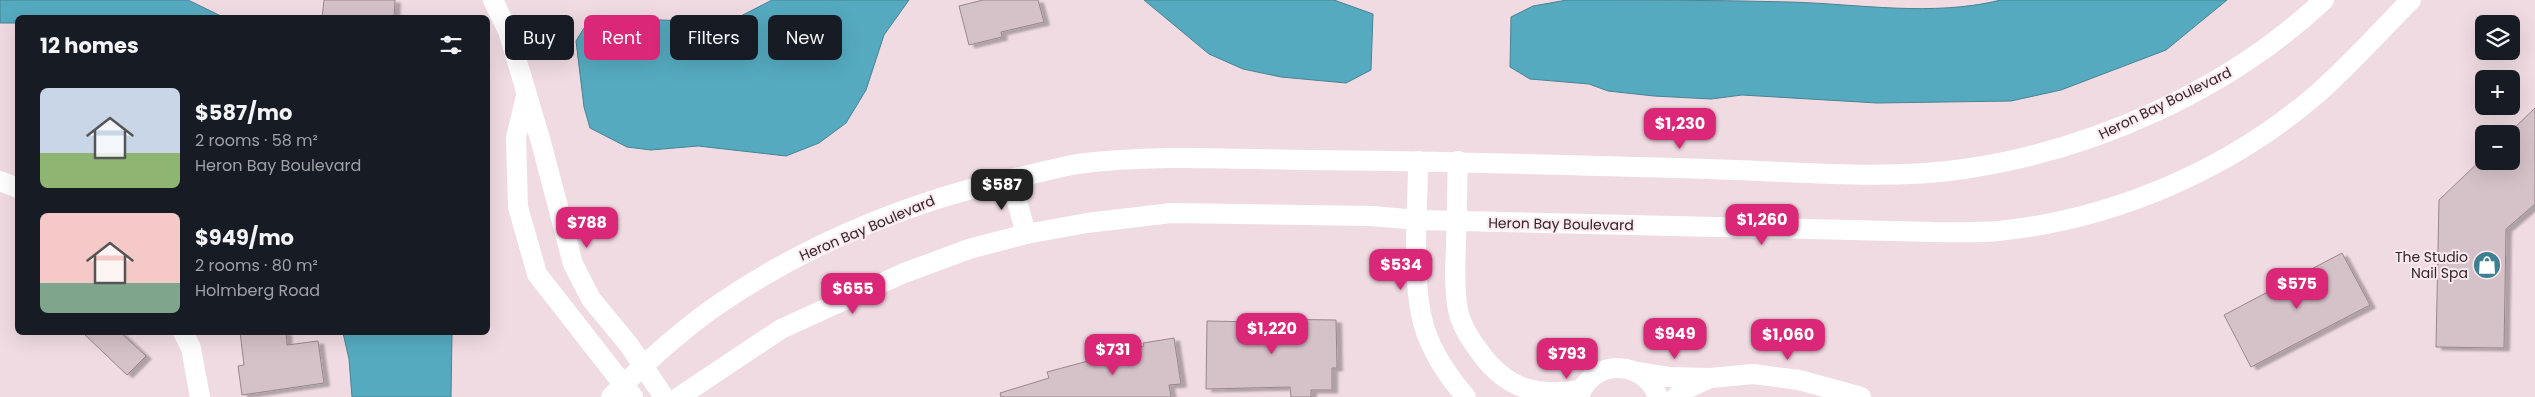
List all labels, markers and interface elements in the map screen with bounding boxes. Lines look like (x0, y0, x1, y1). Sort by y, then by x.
chip: Buy (505, 15, 574, 60)
chip: Rent (584, 15, 660, 60)
chip: Filters (670, 15, 758, 60)
chip: New (768, 15, 842, 60)
map controls (2475, 15, 2520, 170)
button: layers (2475, 15, 2520, 60)
text: 12 homes (40, 31, 139, 60)
icon: filters (437, 31, 465, 59)
street label: Heron Bay Boulevard (2095, 62, 2235, 144)
button: + (2475, 70, 2520, 115)
text: $587/mo (195, 98, 292, 127)
icon: home (80, 108, 140, 168)
pin: $1,230 (1639, 108, 1721, 150)
text: $1,230 (1655, 112, 1705, 135)
button: − (2475, 125, 2520, 170)
text: 2 rooms · 58 m² (195, 129, 318, 152)
text: Heron Bay Boulevard (195, 154, 361, 177)
pin: $587 (972, 168, 1032, 211)
text: $587 (982, 173, 1022, 196)
street label: Heron Bay Boulevard (796, 190, 938, 266)
pin: $1,260 (1721, 204, 1803, 246)
pin: $788 (557, 206, 617, 249)
text: $1,260 (1737, 208, 1787, 231)
text: $788 (567, 211, 607, 234)
street label: Heron Bay Boulevard (1488, 213, 1634, 235)
text: $949/mo (195, 223, 294, 252)
icon: home (80, 233, 140, 293)
place label: The Studio Nail Spa (2395, 247, 2468, 283)
pin: $534 (1371, 248, 1431, 291)
shop icon: The Studio Nail Spa (2472, 250, 2502, 280)
text: $534 (1380, 253, 1422, 276)
text: 2 rooms · 80 m² (195, 254, 318, 277)
pin: $575 (2267, 268, 2327, 310)
pin: $655 (823, 272, 883, 315)
text: $575 (2277, 272, 2317, 295)
text: $655 (832, 277, 874, 300)
text: Holmberg Road (195, 279, 320, 302)
pin: $1,220 (1231, 312, 1313, 355)
text: $1,220 (1247, 317, 1297, 340)
pin: $949 (1645, 318, 1705, 360)
pin: $1,060 (1747, 318, 1829, 361)
text: $949 (1654, 322, 1696, 345)
text: $1,060 (1762, 323, 1814, 346)
pin: $731 (1083, 334, 1143, 376)
text: $731 (1096, 338, 1130, 361)
pin: $793 (1537, 338, 1597, 380)
text: $793 (1548, 342, 1586, 365)

